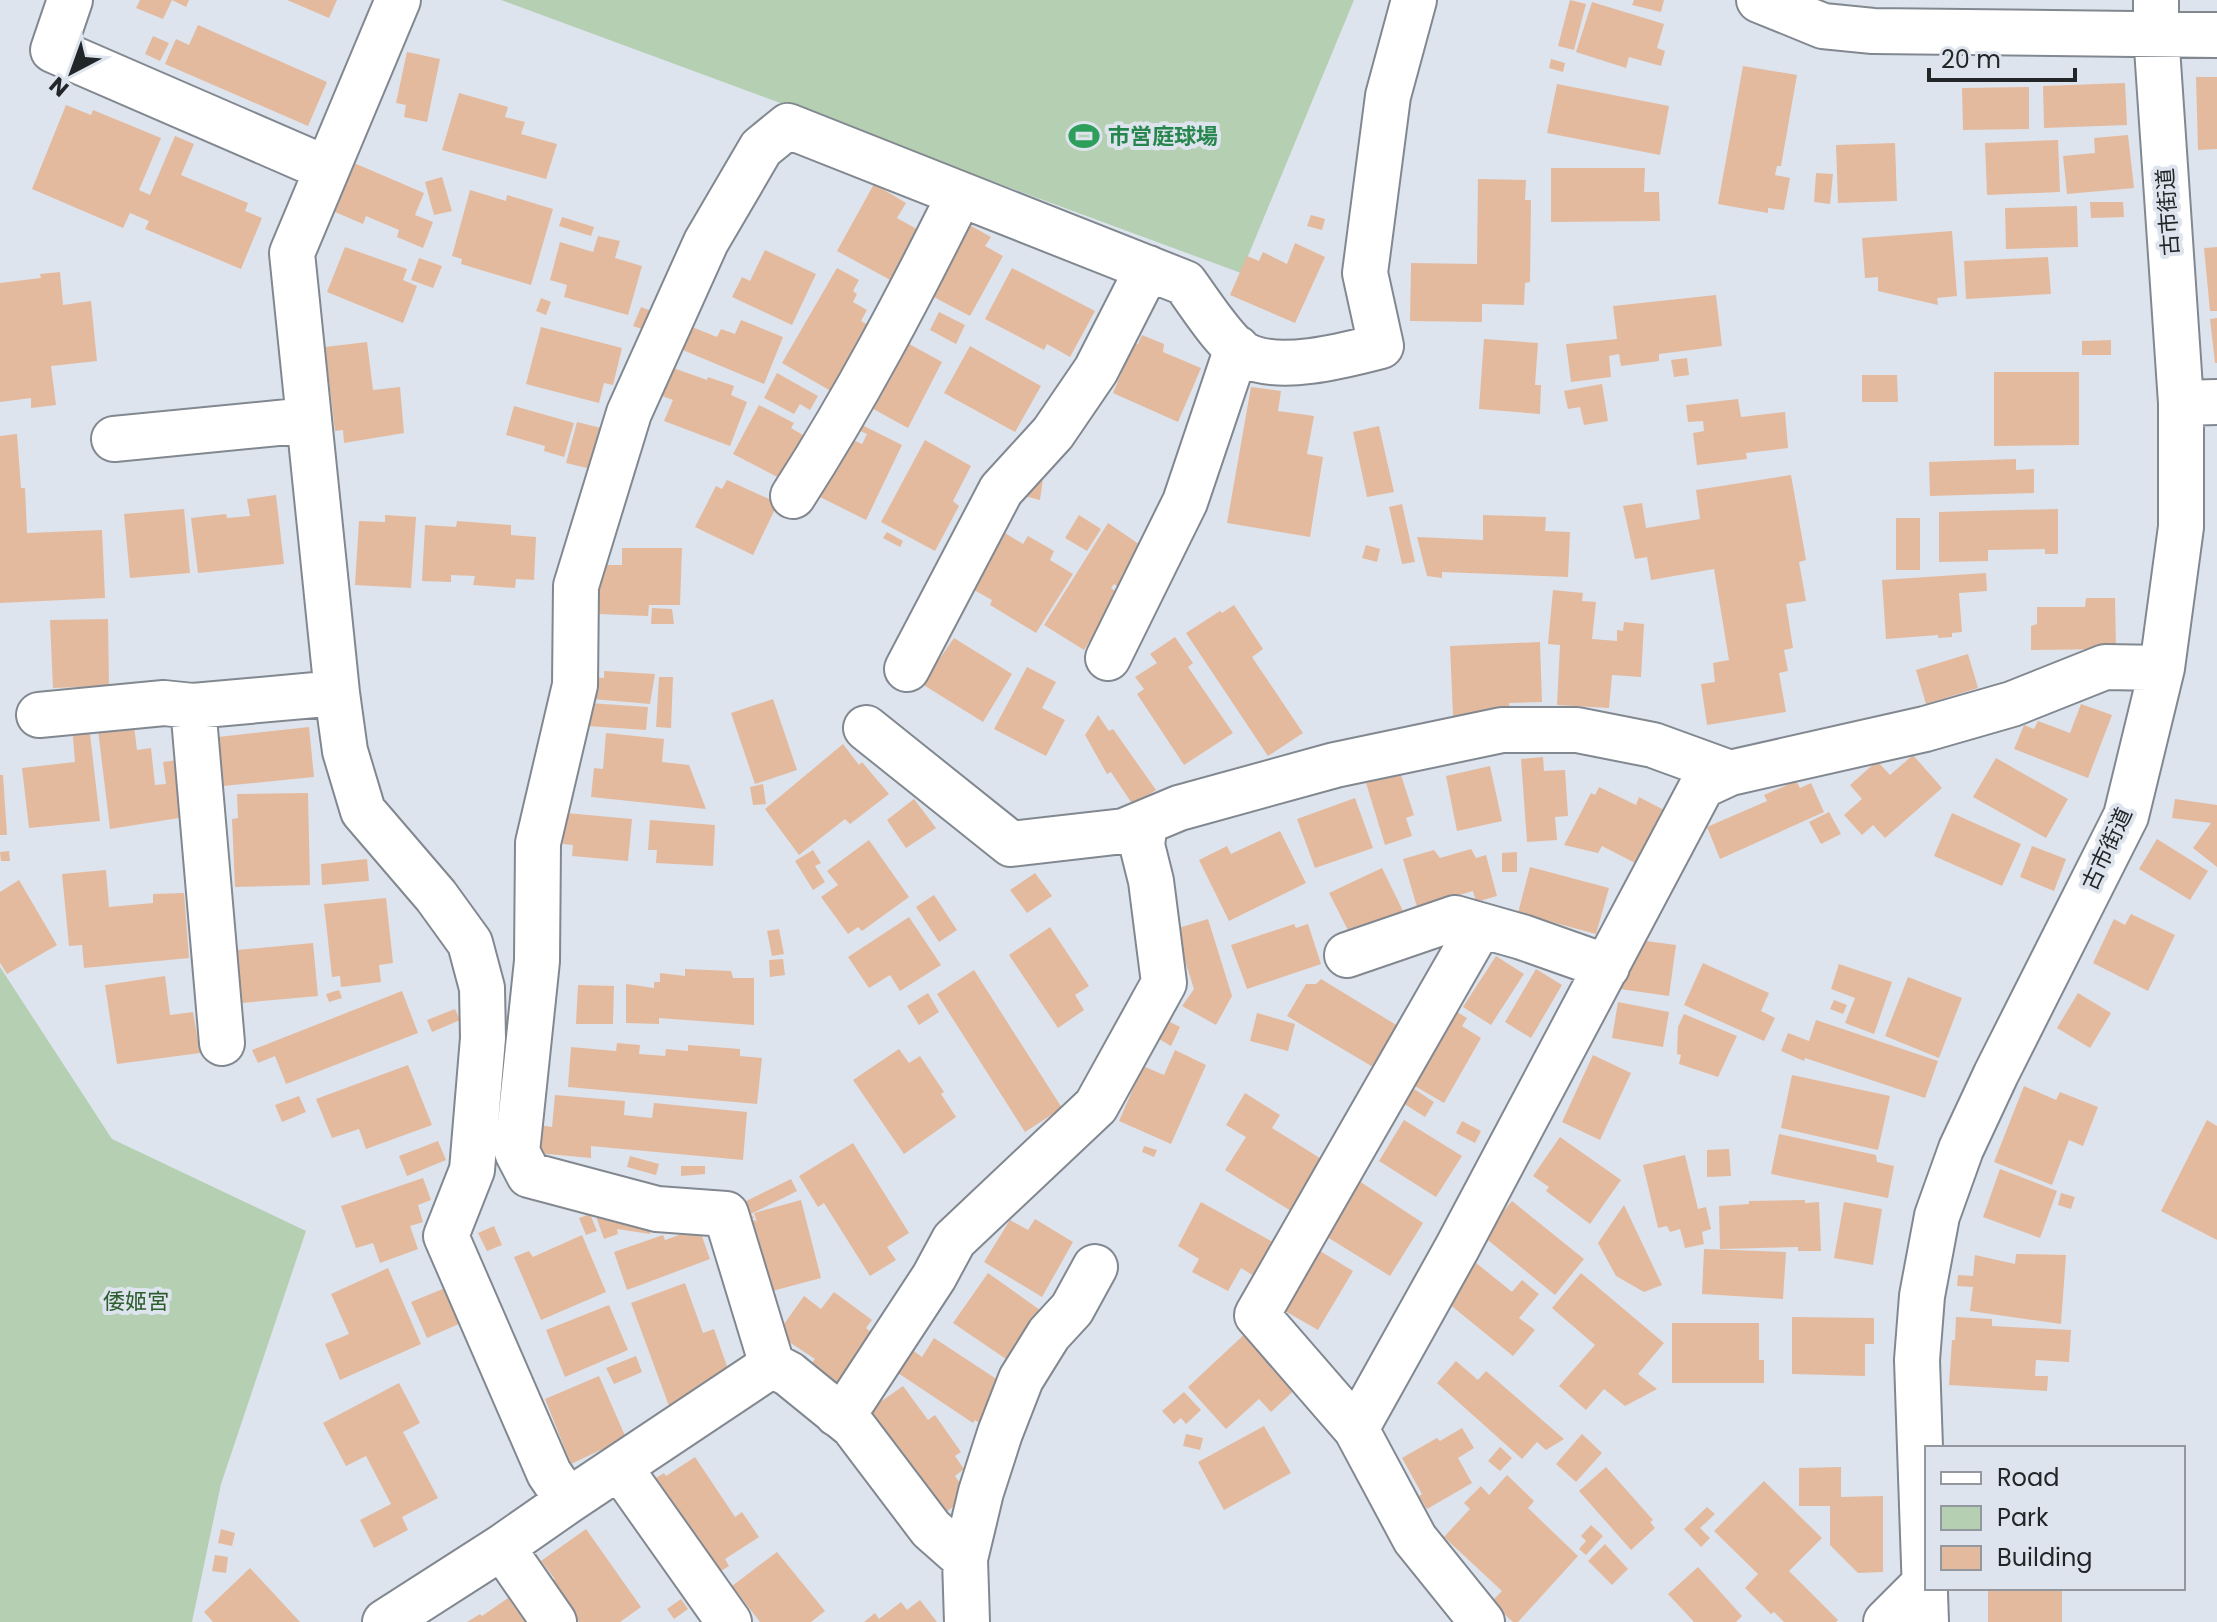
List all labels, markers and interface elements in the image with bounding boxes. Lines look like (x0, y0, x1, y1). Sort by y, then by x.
north arrow (32, 32, 112, 112)
scale bar (1929, 32, 2075, 82)
text: 20 m (1941, 43, 2001, 76)
text: N (43, 70, 76, 104)
sports icon: 市営庭球場 (1067, 119, 1101, 153)
place label: 市営庭球場 (1108, 121, 1218, 152)
street label: 古市街道 (2149, 167, 2187, 257)
street label: 古市街道 (2074, 803, 2140, 895)
park label: 倭姬宮 (103, 1286, 169, 1317)
legend (1925, 1446, 2185, 1590)
text: Road (1997, 1461, 2059, 1494)
text: Park (1997, 1501, 2049, 1534)
text: Building (1997, 1541, 2093, 1574)

